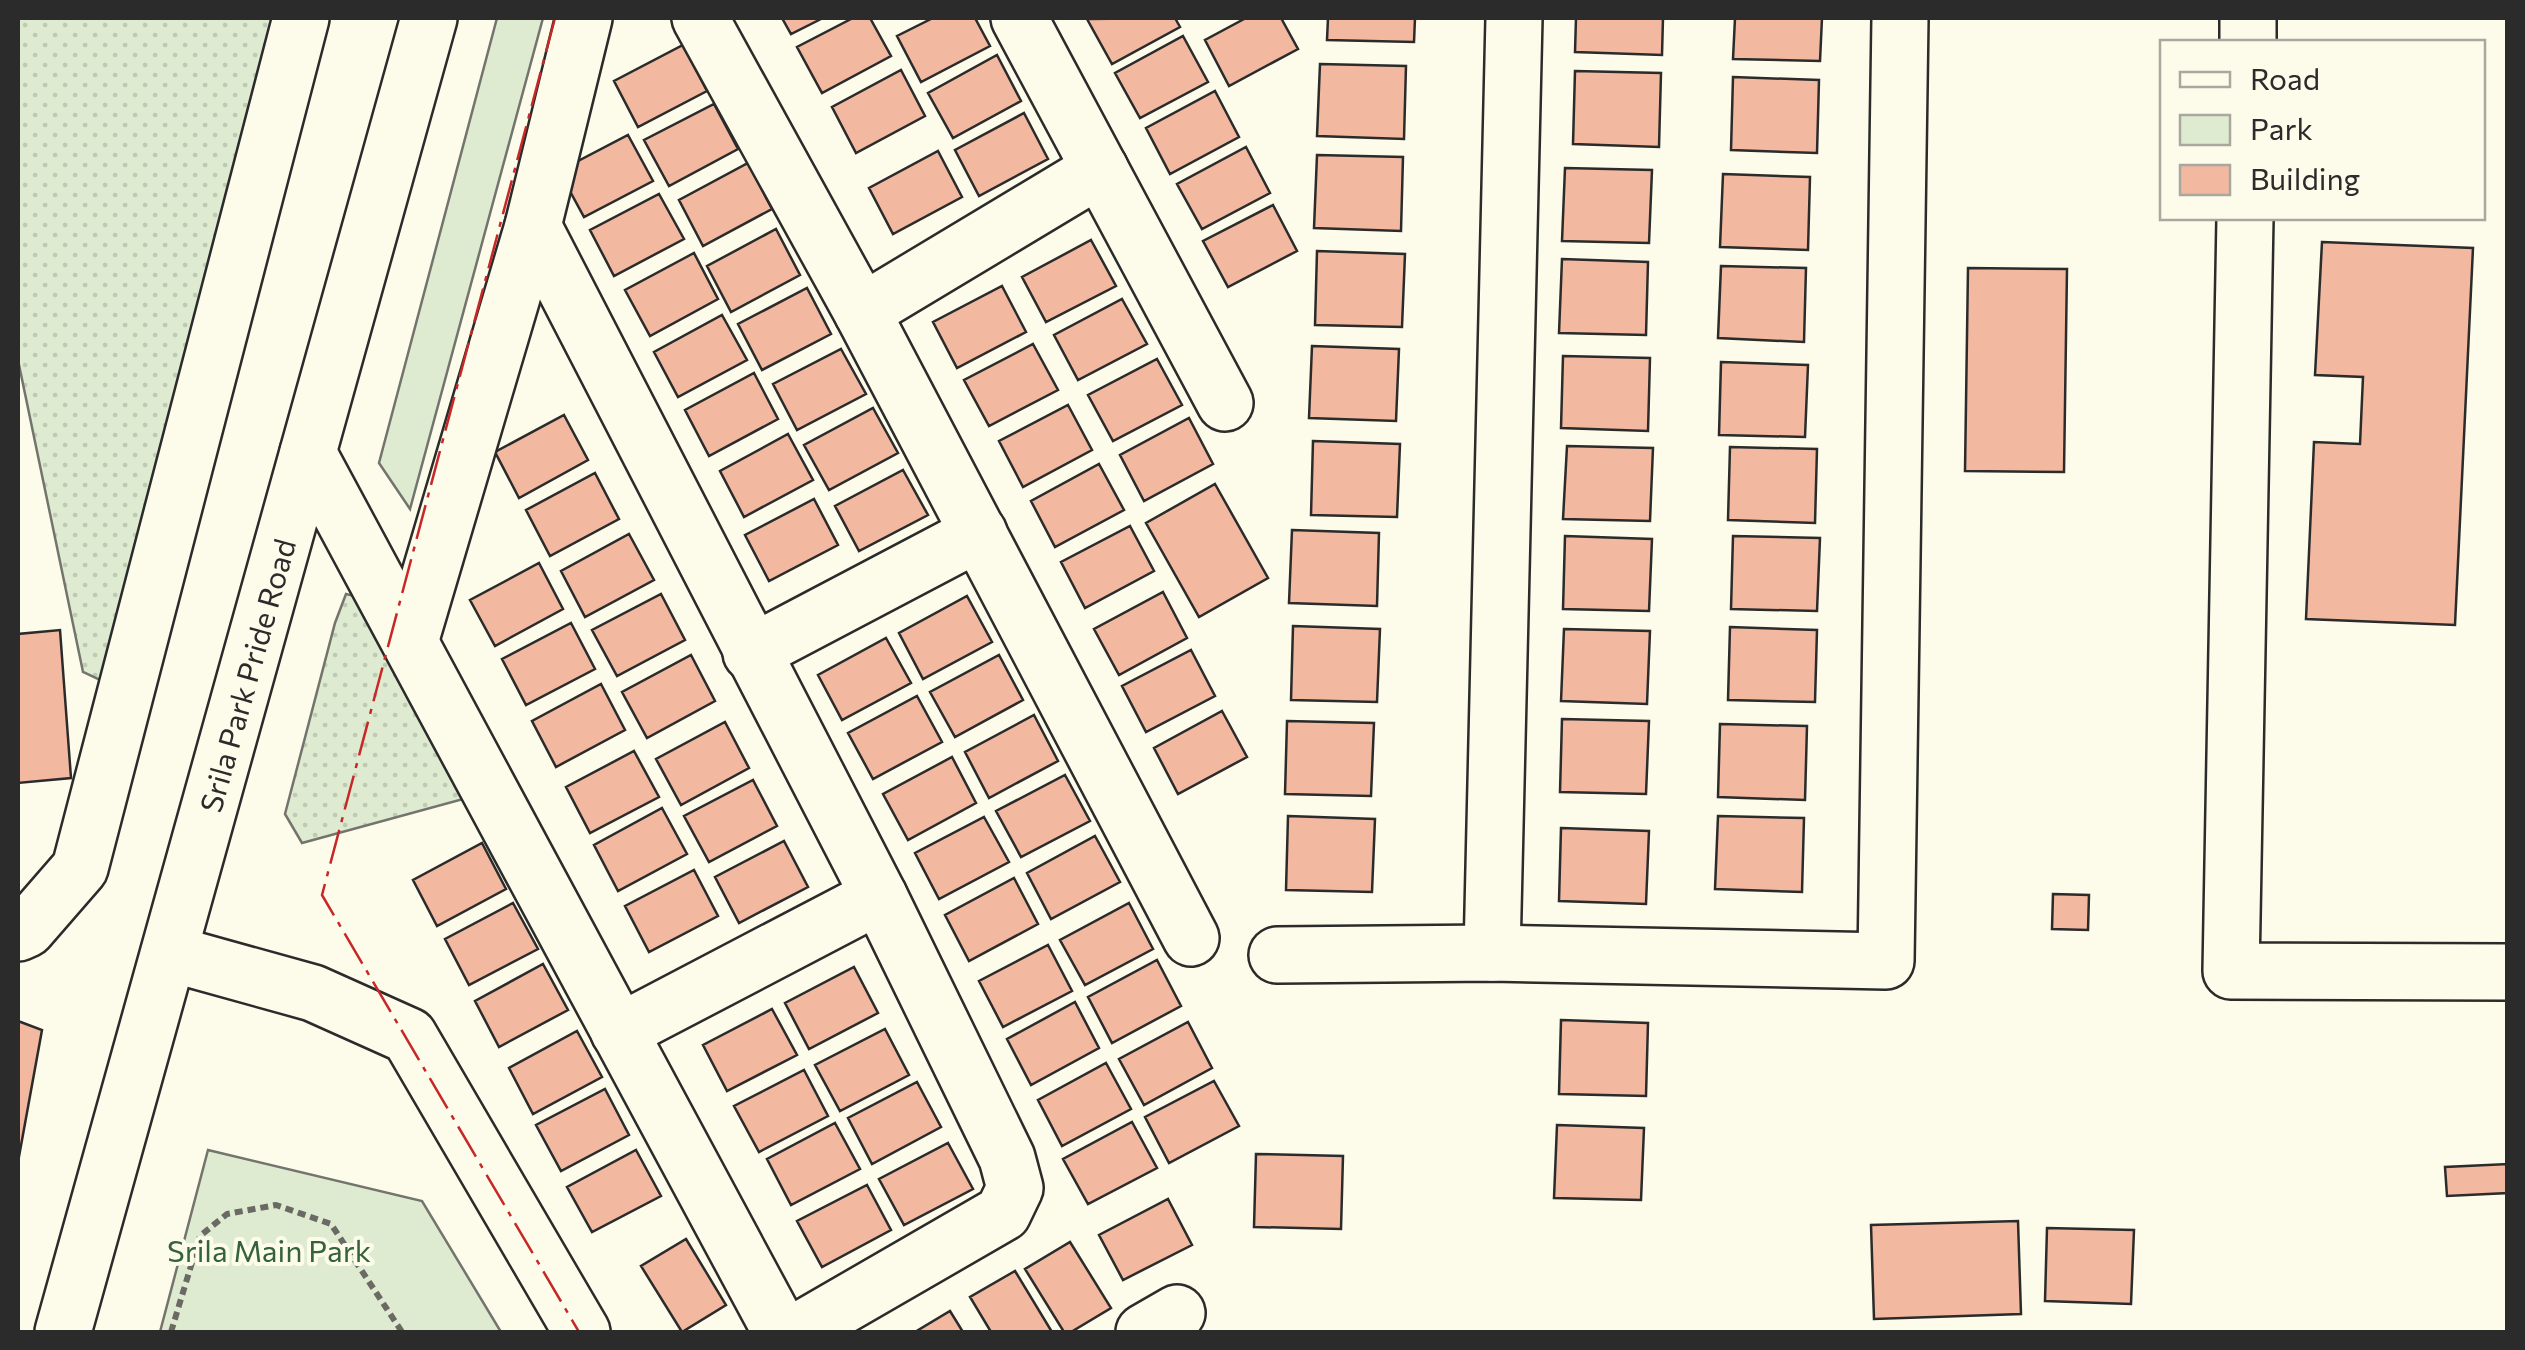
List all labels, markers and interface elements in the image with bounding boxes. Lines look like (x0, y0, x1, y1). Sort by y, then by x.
legend (2160, 40, 2485, 220)
text: Road (2250, 59, 2320, 96)
text: Park (2250, 109, 2313, 146)
text: Building (2250, 159, 2360, 196)
street label: Srila Park Pride Road (190, 534, 302, 816)
park label: Srila Main Park (167, 1231, 371, 1268)

